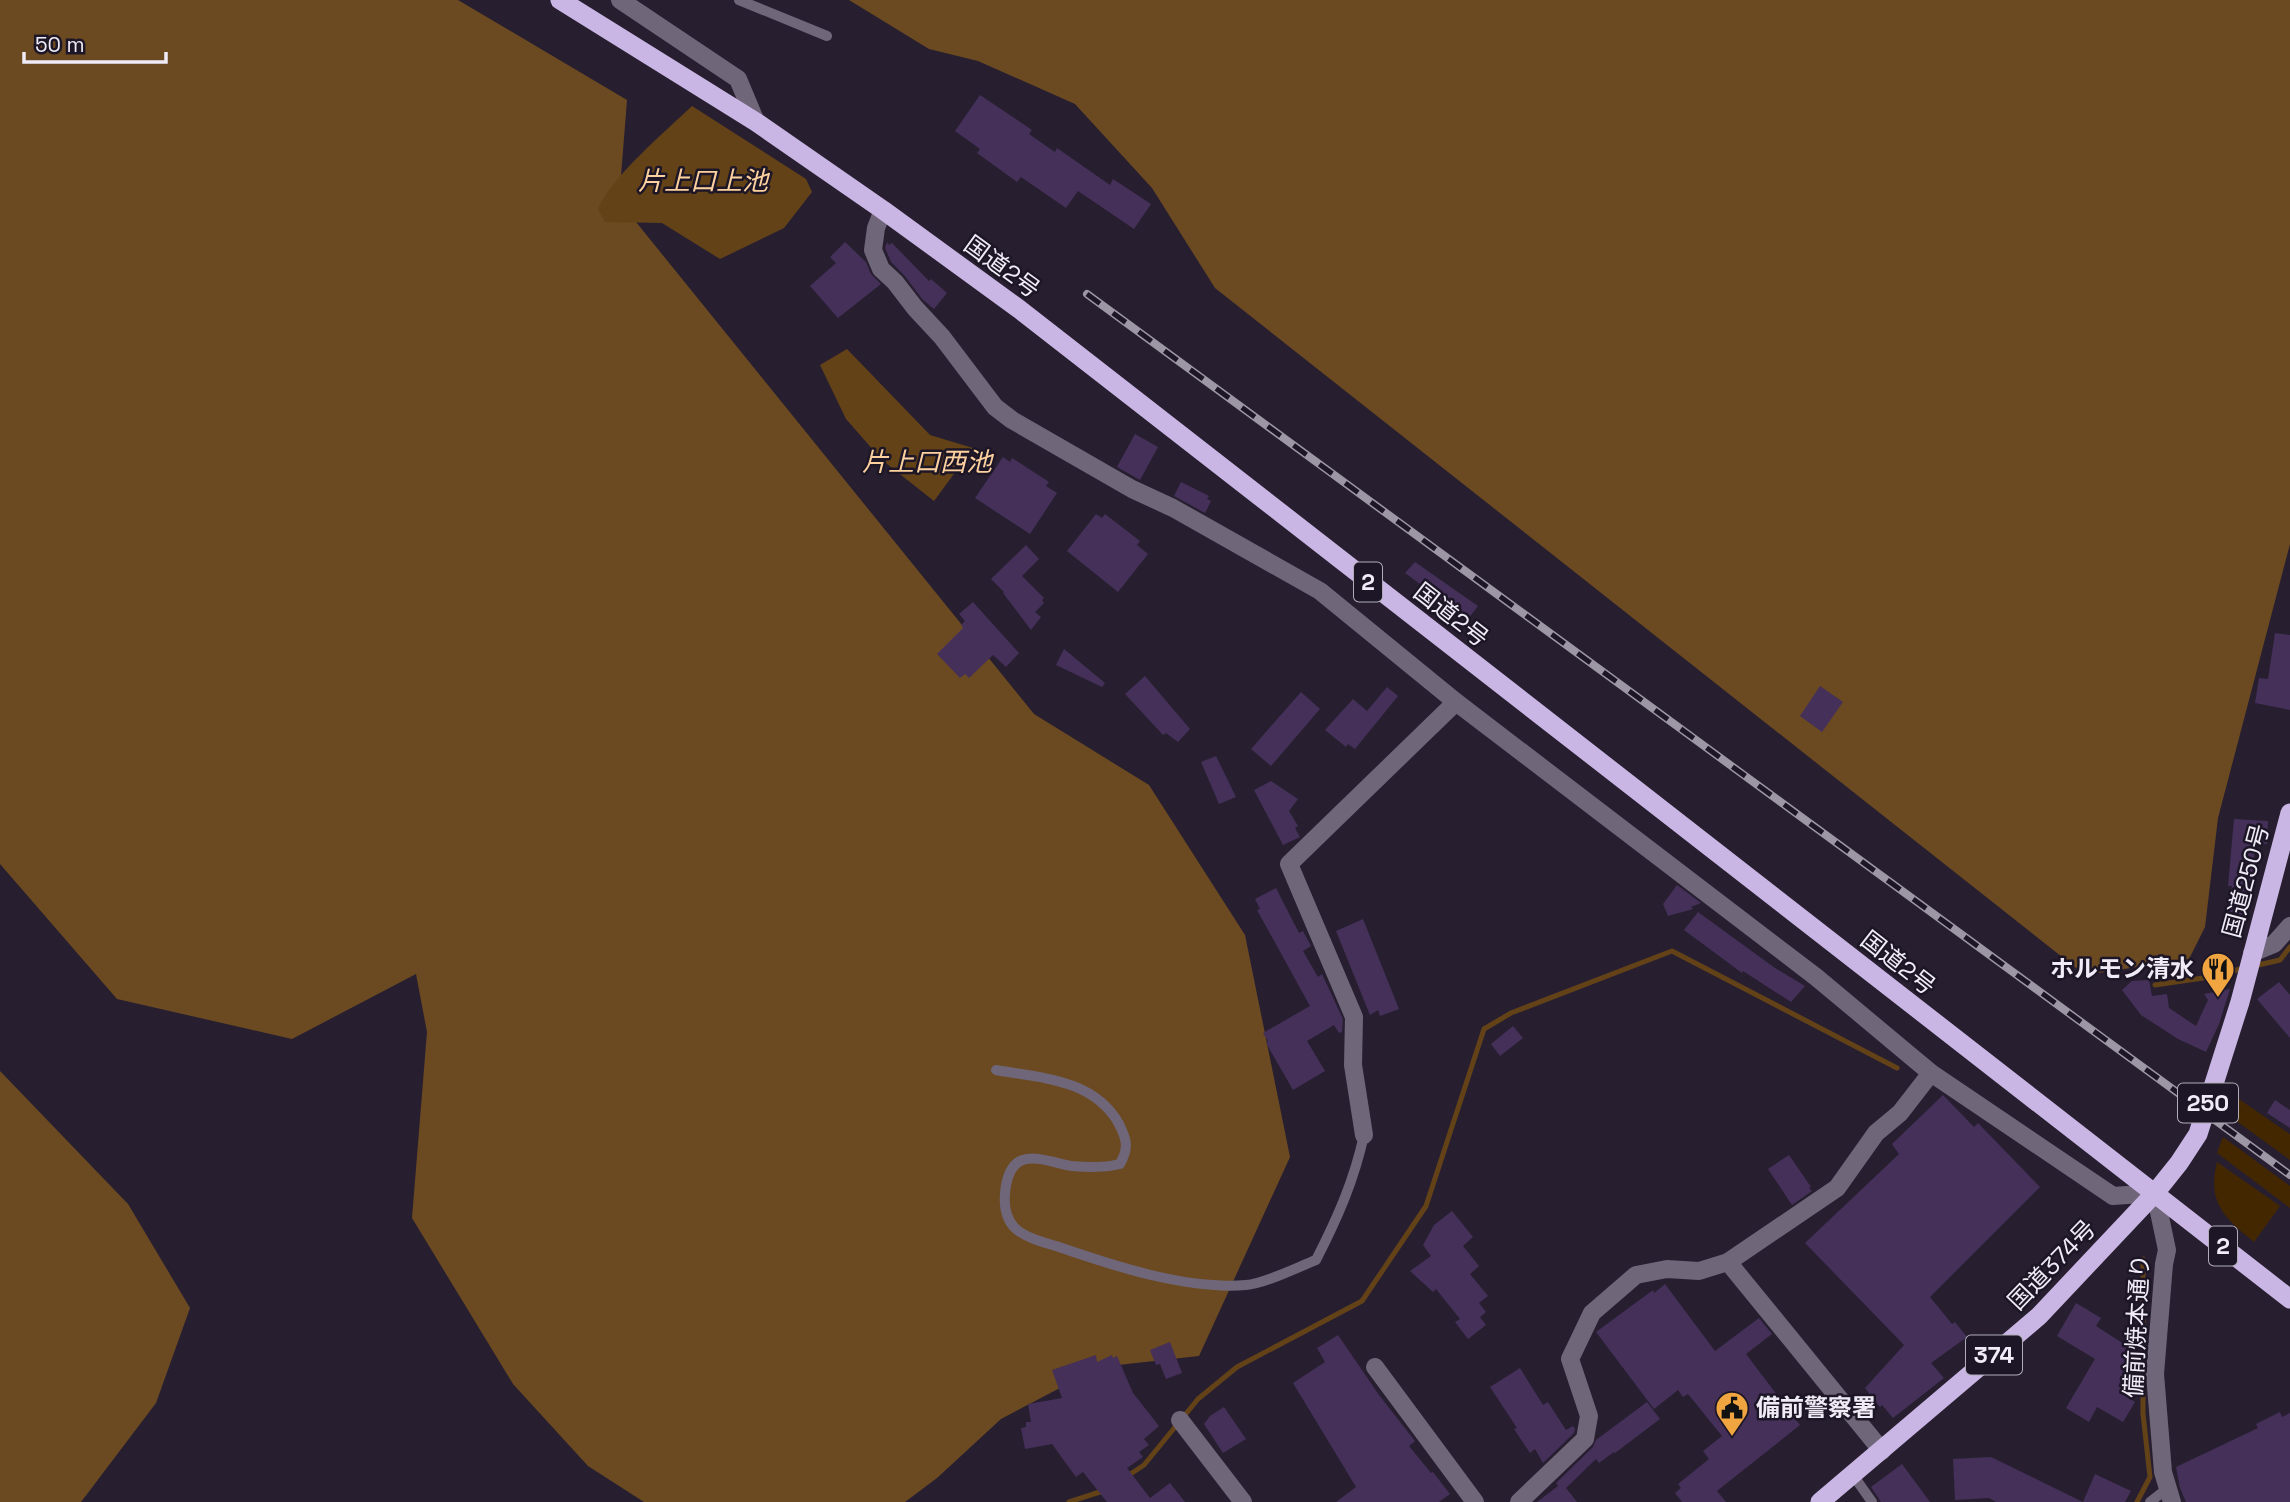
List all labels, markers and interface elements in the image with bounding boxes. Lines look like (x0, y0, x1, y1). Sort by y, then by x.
scale bar (24, 21, 166, 65)
text: 50 m (35, 31, 85, 58)
water label: 片上口上池 (638, 164, 771, 198)
street label: 国道2号 (958, 229, 1046, 305)
water label: 片上口西池 (862, 445, 995, 479)
road number: 2 (1354, 562, 1382, 602)
street label: 国道2号 (1408, 576, 1495, 653)
street label: 国道250号 (2216, 821, 2276, 941)
street label: 国道2号 (1855, 924, 1942, 1001)
restaurant icon: ホルモン清水 (2199, 950, 2237, 999)
place label: ホルモン清水 (2050, 953, 2194, 984)
road number: 250 (2178, 1084, 2238, 1122)
street label: 国道374号 (2001, 1213, 2102, 1316)
road number: 2 (2209, 1226, 2237, 1266)
street label: 備前焼本通り (2117, 1253, 2156, 1399)
road number: 374 (1966, 1336, 2022, 1374)
public building icon: 備前警察署 (1713, 1389, 1751, 1438)
place label: 備前警察署 (1756, 1392, 1876, 1423)

